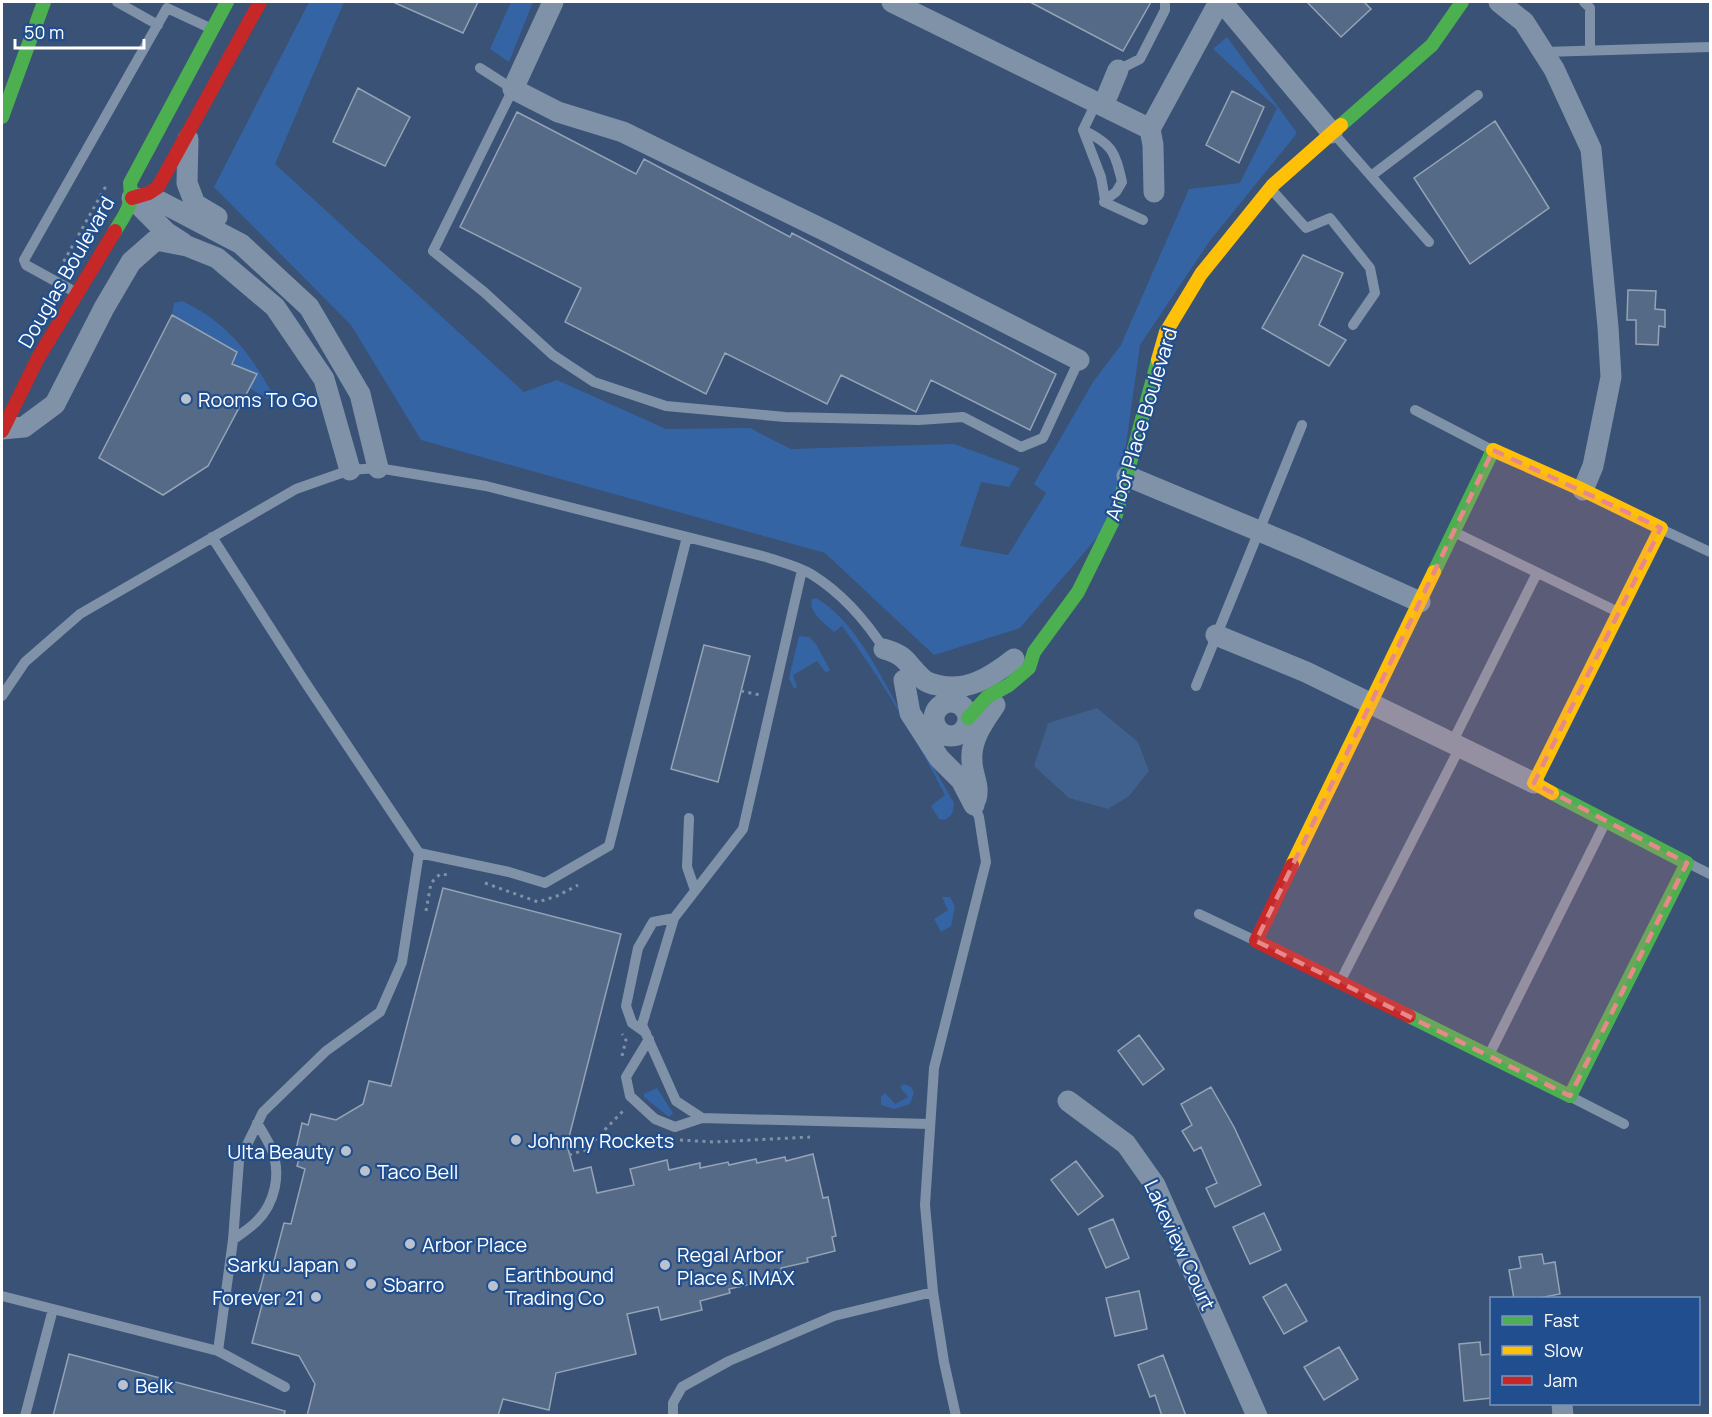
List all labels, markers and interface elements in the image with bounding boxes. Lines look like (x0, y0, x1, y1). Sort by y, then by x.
scale bar (15, 12, 144, 50)
text: 50 m (24, 20, 64, 44)
street label: Douglas Boulevard (12, 191, 120, 353)
street label: Arbor Place Boulevard (1099, 324, 1183, 524)
place label: Rooms To Go (198, 386, 318, 413)
marker: Rooms To Go (179, 392, 193, 406)
place label: Johnny Rockets (528, 1127, 674, 1154)
marker: Johnny Rockets (509, 1133, 523, 1147)
place label: Ulta Beauty (227, 1138, 334, 1165)
marker: Ulta Beauty (339, 1144, 353, 1158)
place label: Taco Bell (377, 1158, 459, 1185)
marker: Taco Bell (358, 1164, 372, 1178)
street label: Lakeview Court (1138, 1175, 1222, 1315)
place label: Arbor Place (422, 1231, 527, 1258)
marker: Arbor Place (403, 1237, 417, 1251)
place label: Regal Arbor Place & IMAX (677, 1241, 795, 1291)
place label: Sarku Japan (227, 1251, 339, 1278)
marker: Sarku Japan (344, 1257, 358, 1271)
marker: Regal Arbor Place & IMAX (658, 1258, 672, 1272)
place label: Earthbound Trading Co (505, 1261, 614, 1311)
place label: Sbarro (383, 1271, 444, 1298)
marker: Sbarro (364, 1277, 378, 1291)
marker: Earthbound Trading Co (486, 1279, 500, 1293)
place label: Forever 21 (212, 1284, 304, 1311)
marker: Forever 21 (309, 1290, 323, 1304)
legend (1490, 1297, 1700, 1405)
text: Fast (1544, 1308, 1579, 1332)
text: Slow (1544, 1338, 1584, 1362)
text: Jam (1544, 1368, 1578, 1392)
place label: Belk (135, 1372, 175, 1399)
marker: Belk (116, 1378, 130, 1392)

